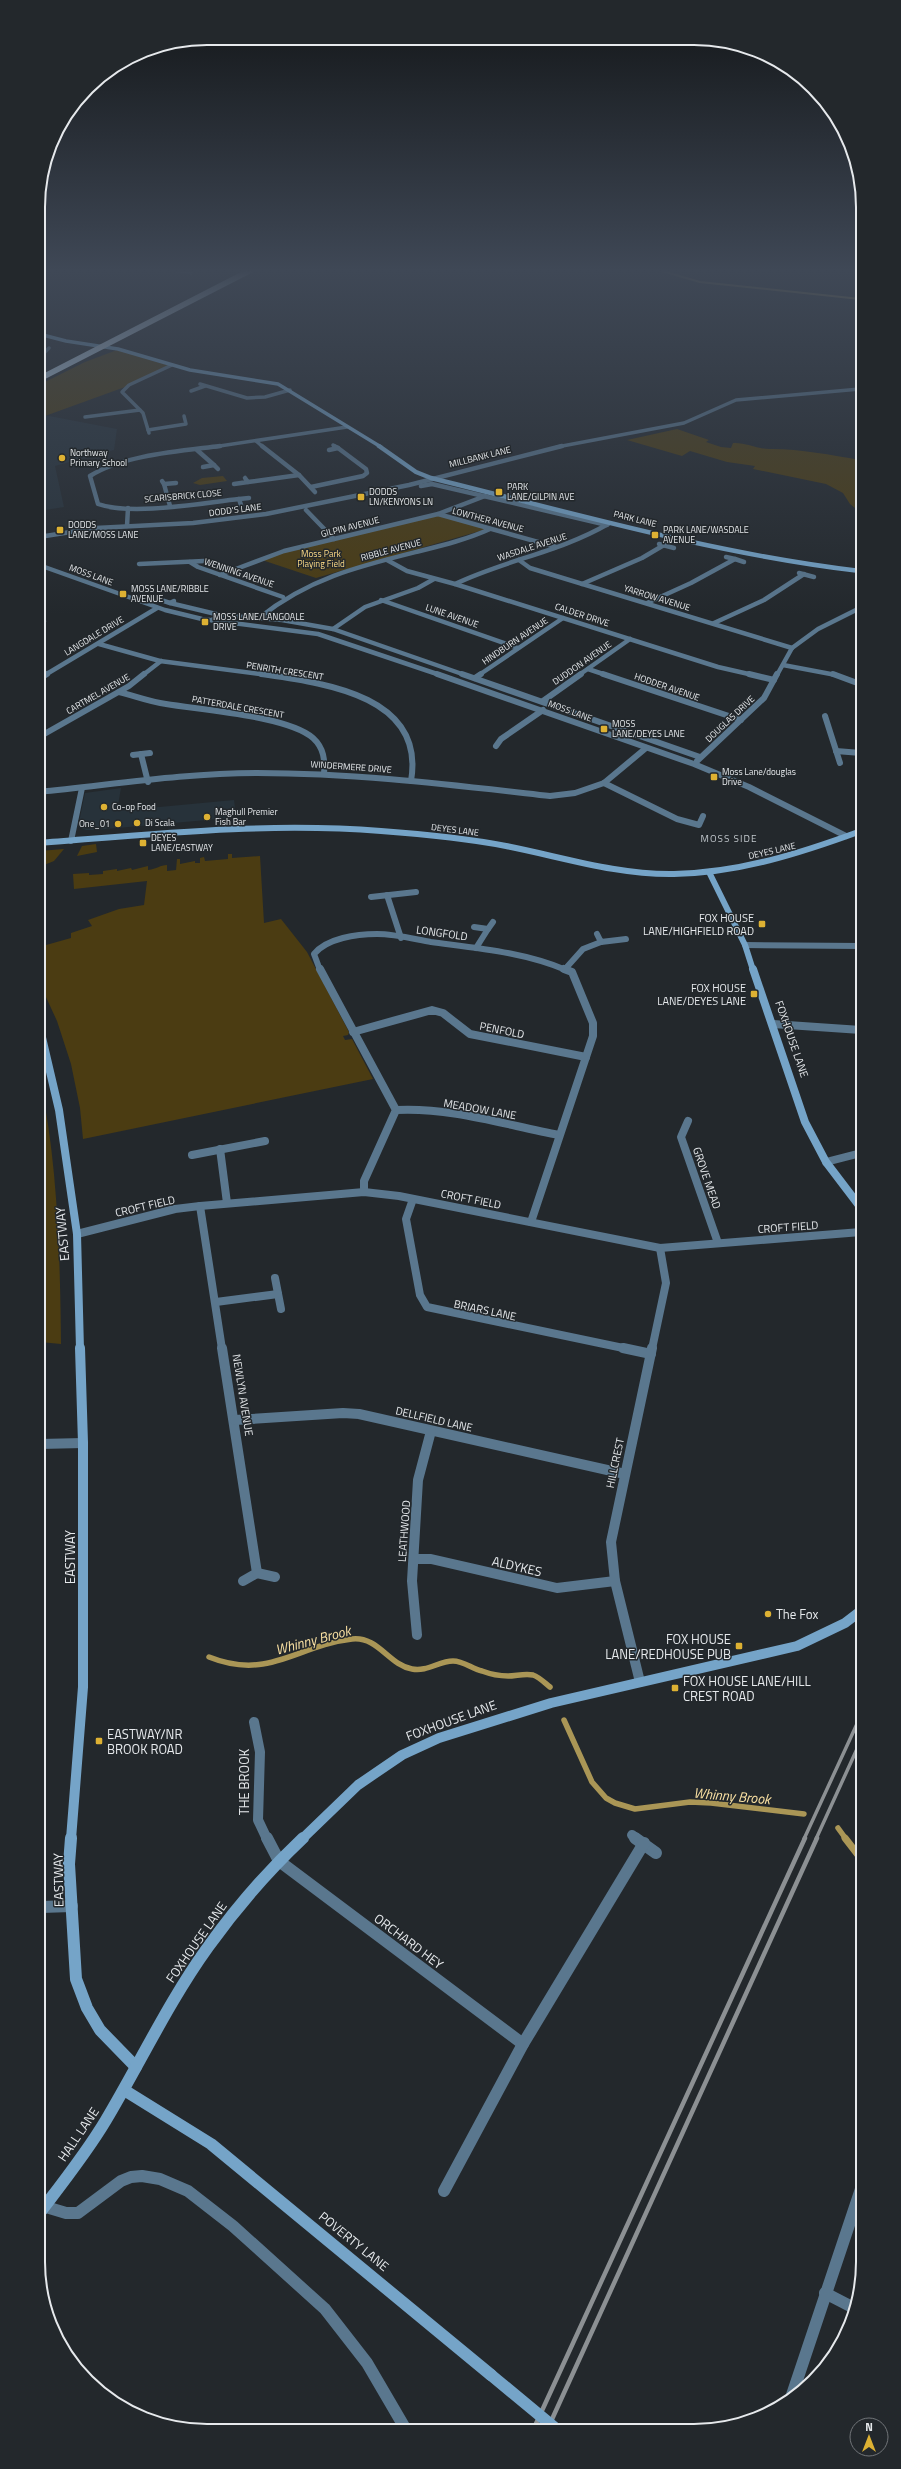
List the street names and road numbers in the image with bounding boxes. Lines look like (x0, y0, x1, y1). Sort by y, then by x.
street label: MILLBANK LANE (448, 443, 512, 470)
street label: SCARISBRICK CLOSE (144, 486, 222, 505)
street label: DODD'S LANE (208, 500, 262, 519)
street label: LOWTHER AVENUE (451, 504, 525, 535)
street label: PARK LANE (612, 507, 658, 530)
street label: GILPIN AVENUE (319, 513, 381, 540)
street label: WASDALE AVENUE (495, 529, 568, 564)
street label: RIBBLE AVENUE (359, 535, 423, 564)
street label: WENNING AVENUE (202, 554, 276, 591)
street label: MOSS LANE (67, 561, 115, 589)
street label: YARROW AVENUE (622, 581, 692, 614)
street label: LUNE AVENUE (424, 600, 480, 631)
street label: CALDER DRIVE (553, 600, 611, 629)
street label: LANGDALE DRIVE (62, 613, 126, 659)
street label: HINDBURN AVENUE (479, 614, 550, 668)
street label: DUDDON AVENUE (550, 637, 614, 688)
street label: PENRITH CRESCENT (246, 658, 325, 683)
street label: HODDER AVENUE (633, 669, 702, 704)
street label: CARTMEL AVENUE (64, 670, 132, 717)
street label: PATTERDALE CRESCENT (191, 692, 285, 721)
street label: DOUGLAS DRIVE (702, 692, 757, 745)
street label: MOSS LANE (546, 697, 594, 725)
street label: WINDERMERE DRIVE (310, 757, 392, 776)
street label: DEYES LANE (430, 820, 480, 839)
street label: DEYES LANE (747, 839, 797, 862)
street label: LONGFOLD (415, 921, 469, 945)
street label: FOXHOUSE LANE (771, 998, 813, 1080)
street label: PENFOLD (478, 1018, 526, 1042)
street label: MEADOW LANE (442, 1095, 518, 1123)
street label: GROVE MEAD (689, 1145, 725, 1211)
street label: CROFT FIELD (440, 1185, 502, 1213)
street label: CROFT FIELD (114, 1191, 176, 1221)
street label: EASTWAY (50, 1206, 74, 1262)
street label: CROFT FIELD (757, 1217, 819, 1237)
street label: BRIARS LANE (452, 1296, 518, 1324)
street label: NEWLYN AVENUE (229, 1353, 257, 1437)
street label: DELLFIELD LANE (394, 1402, 474, 1436)
street label: HILLCREST (602, 1436, 628, 1490)
street label: LEATHWOOD (394, 1500, 414, 1562)
street label: EASTWAY (60, 1530, 80, 1584)
street label: ALDYKES (490, 1551, 544, 1581)
street label: FOXHOUSE LANE (403, 1694, 499, 1746)
street label: THE BROOK (234, 1748, 254, 1815)
street label: EASTWAY (48, 1853, 68, 1907)
street label: FOXHOUSE LANE (161, 1897, 231, 1987)
street label: ORCHARD HEY (370, 1908, 448, 1974)
street label: HALL LANE (52, 2103, 104, 2165)
street label: POVERTY LANE (315, 2206, 393, 2276)

